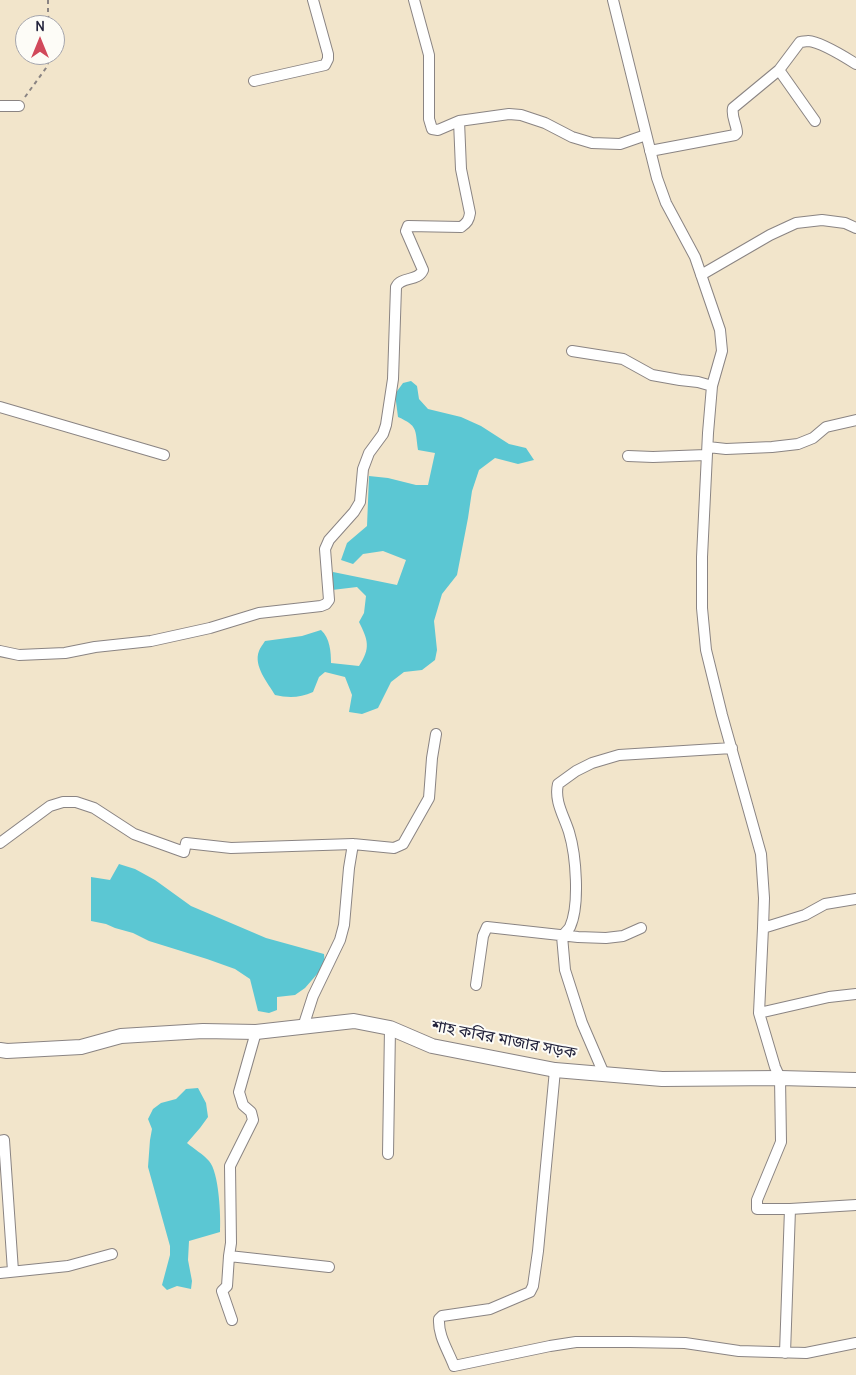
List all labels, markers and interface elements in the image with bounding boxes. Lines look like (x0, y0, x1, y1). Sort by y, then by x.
north arrow (15, 15, 65, 65)
text: N (35, 17, 45, 35)
street label: শাহ কবির মাজার সড়ক (430, 1017, 578, 1063)

